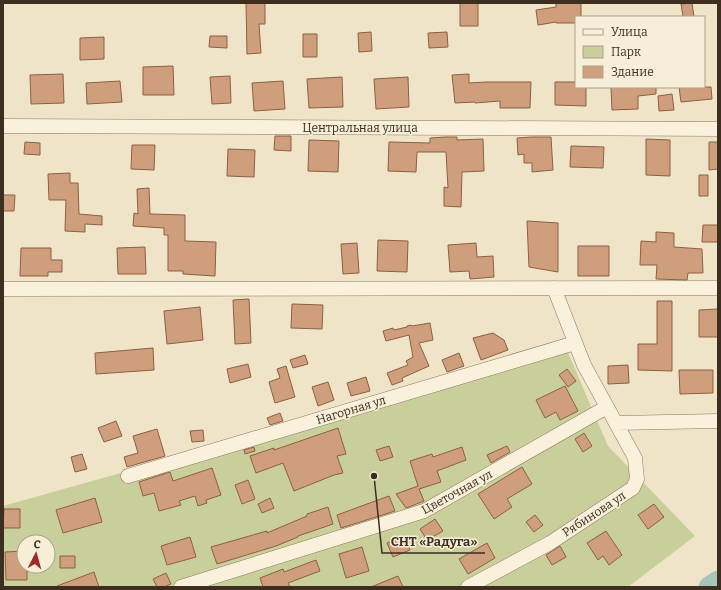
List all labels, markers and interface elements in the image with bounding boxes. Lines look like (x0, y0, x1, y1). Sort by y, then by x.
legend (575, 16, 705, 88)
text: Улица (611, 25, 648, 39)
text: Парк (611, 45, 641, 59)
text: Здание (611, 65, 654, 79)
street label: Центральная улица (302, 121, 418, 135)
street label: Нагорная ул (315, 393, 387, 427)
street label: Цветочная ул (419, 467, 495, 517)
street label: Рябинова ул (560, 488, 628, 540)
callout: СНТ «Радуга» (382, 528, 485, 553)
north arrow (16, 534, 56, 574)
text: СНТ «Радуга» (391, 534, 477, 549)
text: С (33, 538, 41, 551)

